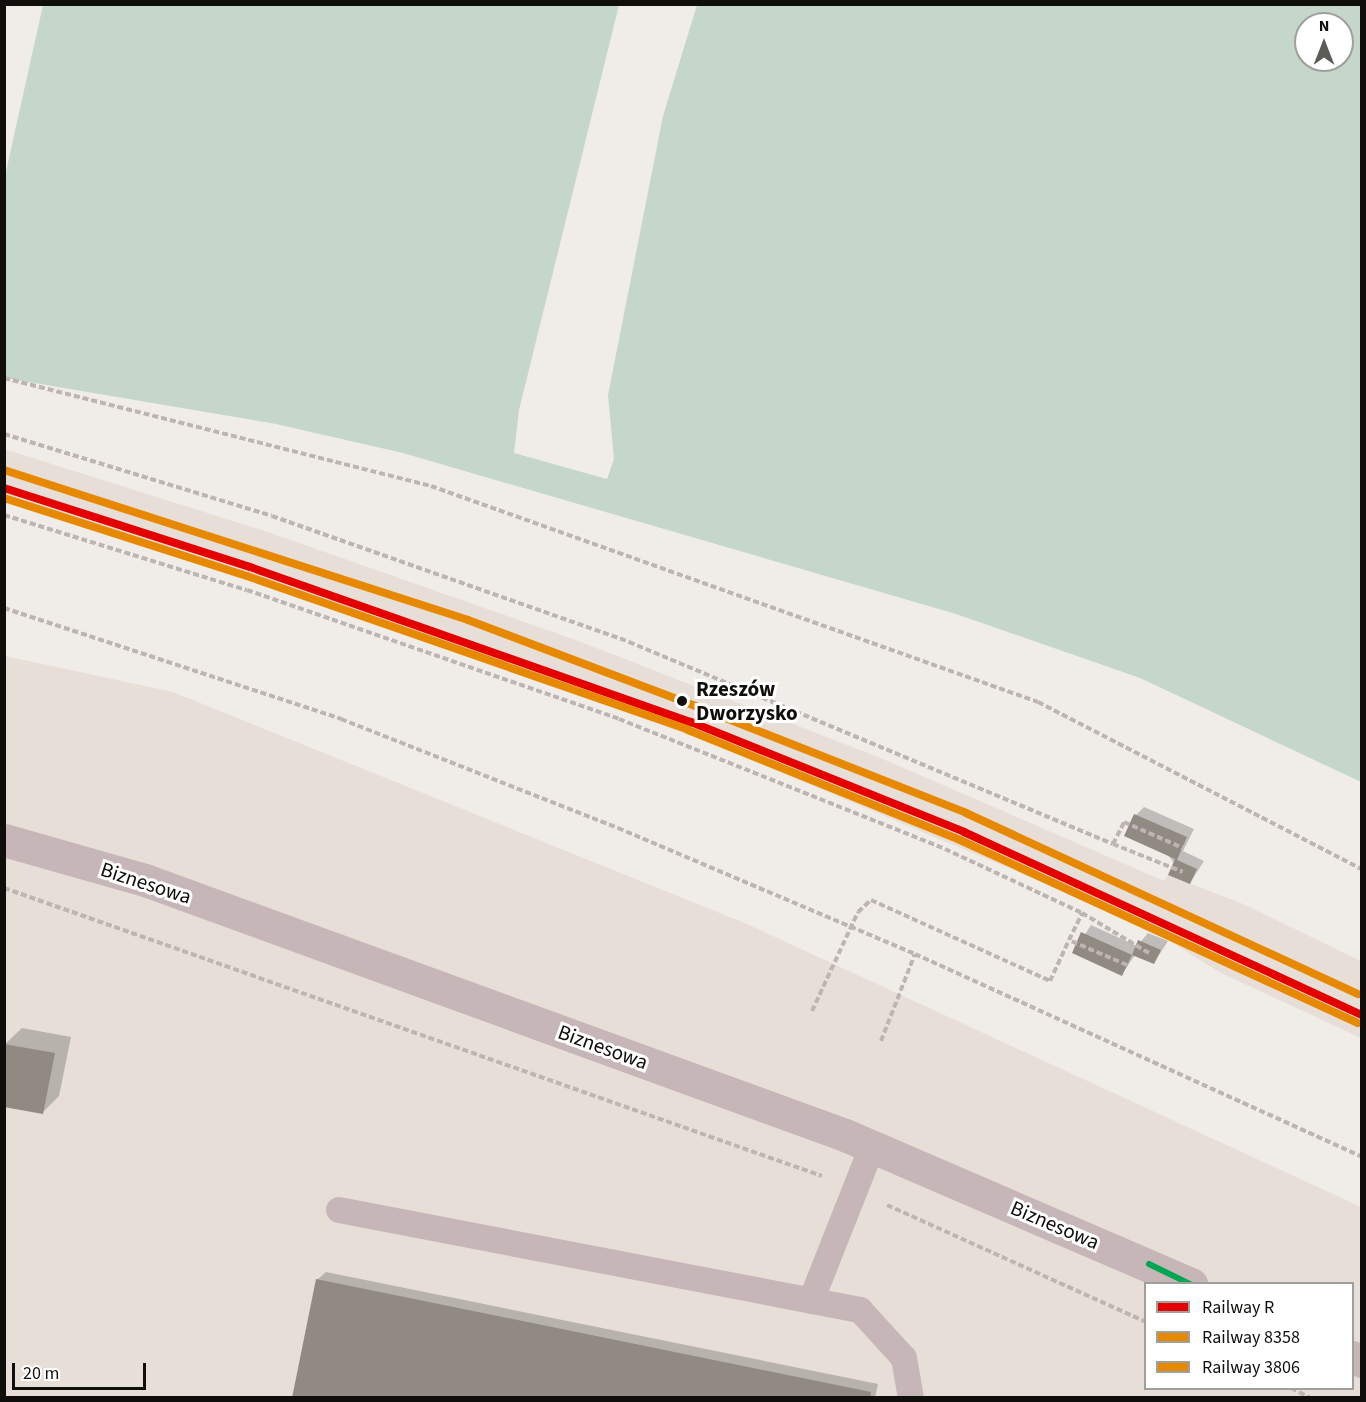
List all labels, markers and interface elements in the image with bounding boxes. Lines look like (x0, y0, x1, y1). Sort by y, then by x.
north arrow (1294, 12, 1354, 72)
text: N (1319, 15, 1329, 37)
place label: Rzeszów Dworzysko (696, 676, 798, 726)
marker: Rzeszów Dworzysko (673, 692, 691, 710)
street label: Biznesowa (97, 857, 195, 909)
street label: Biznesowa (555, 1019, 651, 1075)
street label: Biznesowa (1007, 1195, 1103, 1255)
legend (1144, 1282, 1354, 1390)
text: Railway R (1202, 1295, 1274, 1320)
text: Railway 8358 (1202, 1325, 1300, 1350)
scale bar (15, 1351, 148, 1389)
text: Railway 3806 (1202, 1355, 1300, 1380)
text: 20 m (23, 1361, 59, 1386)

